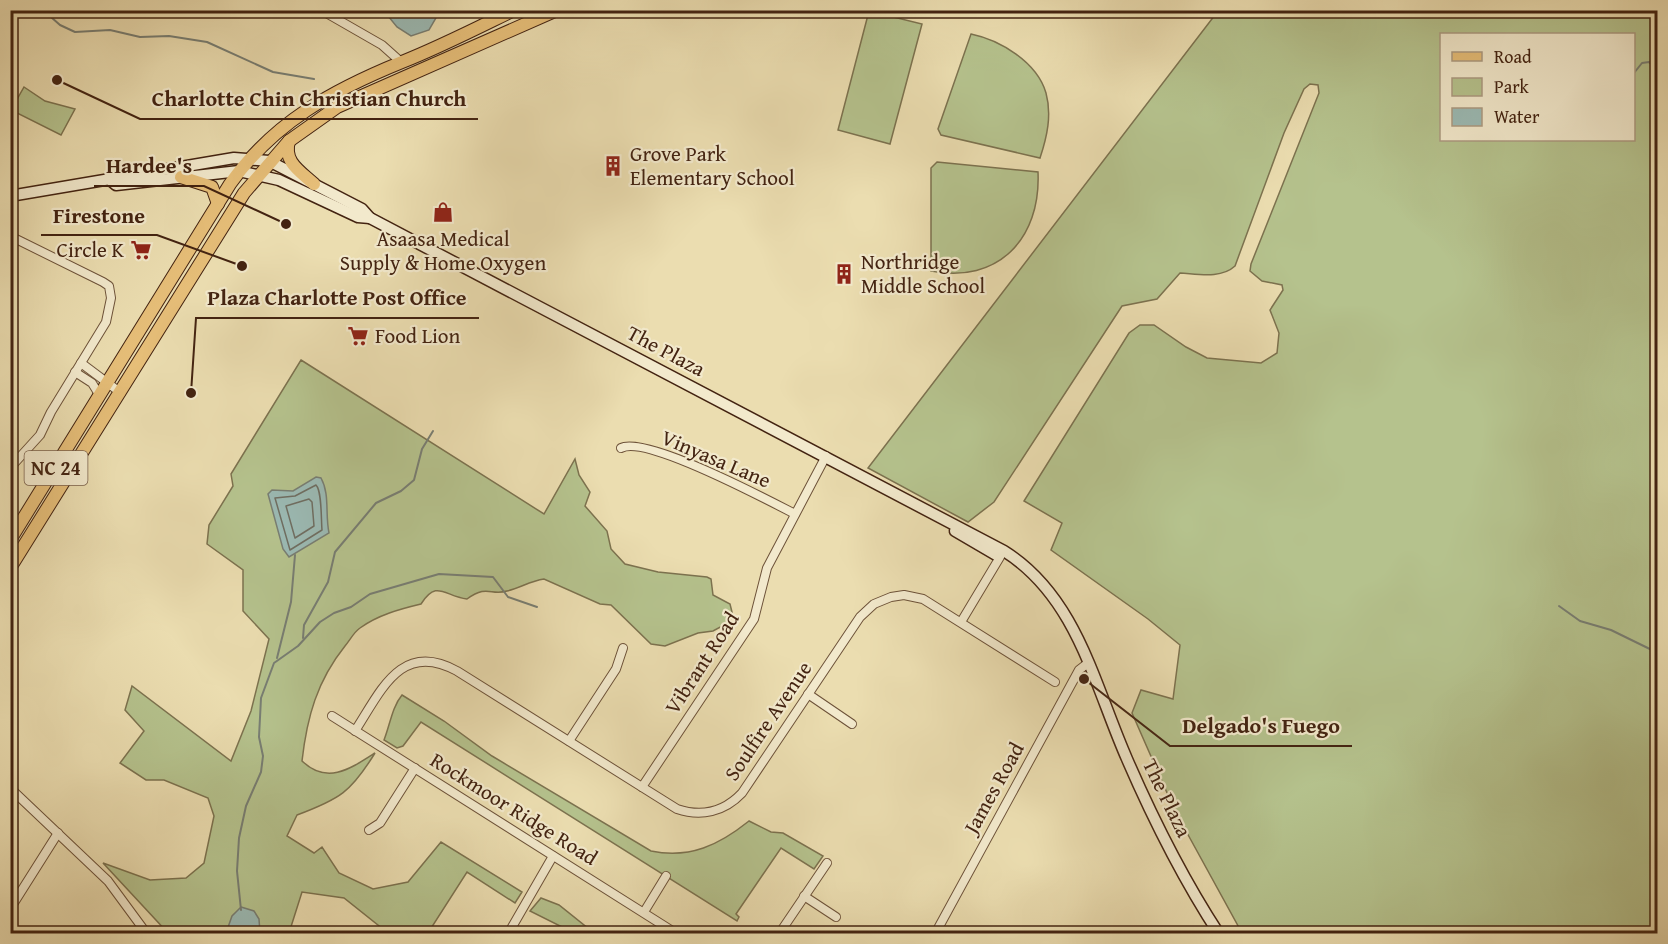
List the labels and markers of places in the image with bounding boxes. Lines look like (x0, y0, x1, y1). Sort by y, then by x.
callout: Charlotte Chin Christian Church (140, 79, 478, 119)
place label: Grove Park Elementary School (630, 138, 795, 193)
callout: Hardee's (94, 146, 204, 186)
building icon: Grove Park Elementary School (601, 154, 625, 178)
callout: Firestone (41, 195, 157, 235)
shop icon: Asaasa Medical Supply & Home Oxygen (431, 200, 455, 224)
place label: Asaasa Medical Supply & Home Oxygen (340, 223, 546, 278)
place label: Circle K (57, 234, 125, 265)
supermarket icon: Circle K (129, 238, 153, 262)
place label: Northridge Middle School (861, 246, 985, 301)
building icon: Northridge Middle School (832, 262, 856, 286)
callout: Plaza Charlotte Post Office (196, 278, 479, 318)
place label: Food Lion (375, 320, 461, 351)
supermarket icon: Food Lion (346, 324, 370, 348)
callout: Delgado's Fuego (1170, 706, 1352, 746)

